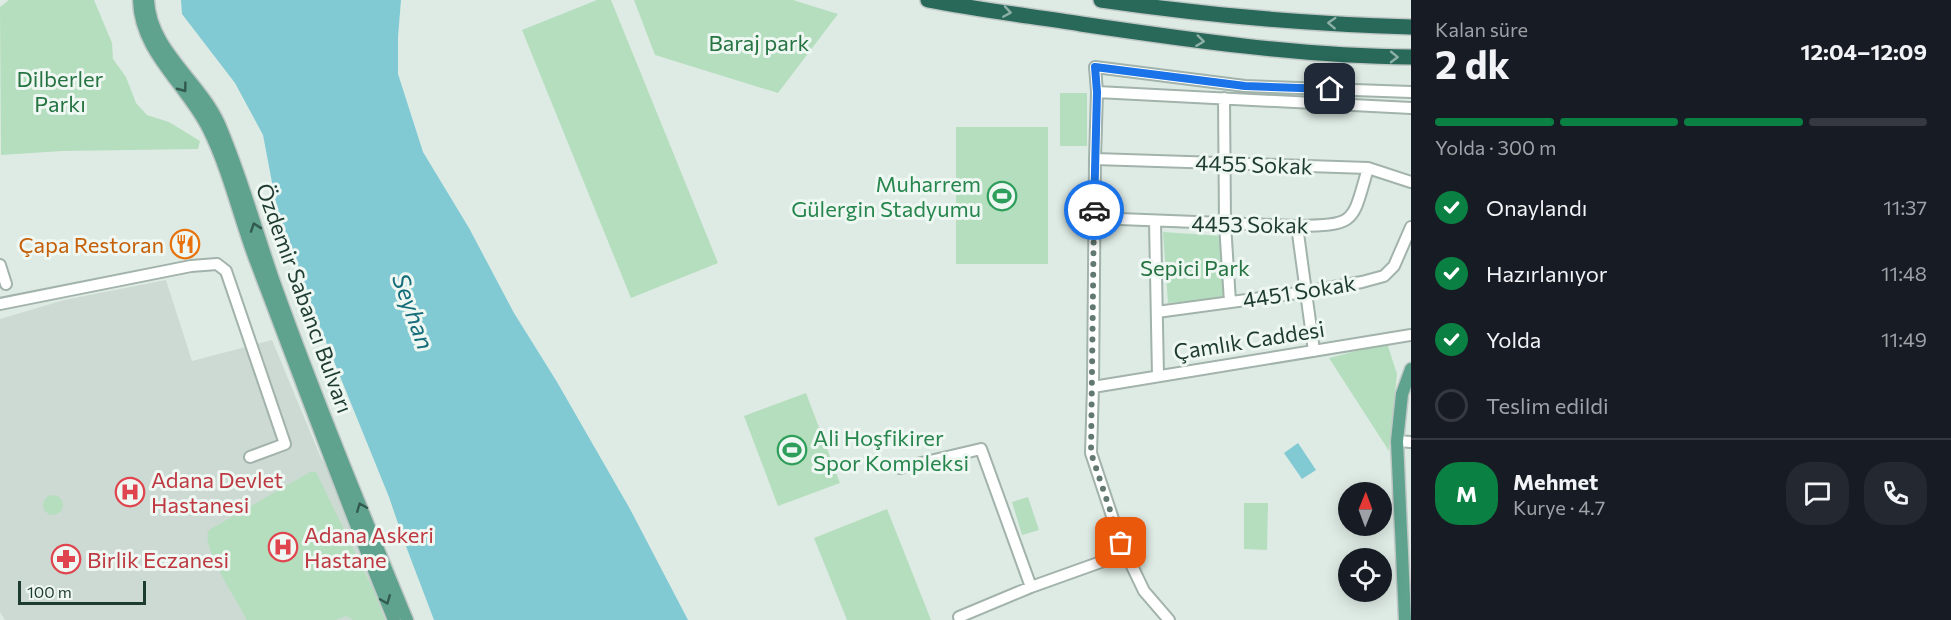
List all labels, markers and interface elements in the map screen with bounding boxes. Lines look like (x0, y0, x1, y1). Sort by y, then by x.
one-way arrow (1002, 6, 1011, 18)
one-way arrow (1327, 17, 1336, 30)
text: Kalan süre (1435, 17, 1528, 41)
park label: Baraj park (709, 29, 809, 56)
one-way arrow (1195, 34, 1204, 46)
text: 12:04–12:09 (1801, 38, 1927, 65)
text: 2 dk (1435, 39, 1510, 87)
one-way arrow (1389, 51, 1398, 63)
pin (1304, 63, 1355, 114)
park label: Dilberler Parkı (17, 65, 104, 117)
icon: home (1313, 72, 1346, 105)
one-way arrow (175, 81, 186, 92)
text: Yolda · 300 m (1435, 135, 1556, 159)
street label: 4455 Sokak (1195, 148, 1313, 180)
place label: Muharrem Gülergin Stadyumu (791, 170, 981, 222)
street label: Özdemir Sabancı Bulvarı (251, 179, 359, 417)
sports icon: Muharrem Gülergin Stadyumu (986, 180, 1018, 212)
courier (1064, 180, 1124, 240)
icon: check (1435, 191, 1468, 224)
icon: car (1078, 194, 1111, 227)
text: Onaylandı (1486, 194, 1587, 221)
text: 11:37 (1883, 195, 1927, 219)
street label: 4453 Sokak (1191, 209, 1309, 239)
one-way arrow (250, 222, 263, 233)
restaurant icon: Çapa Restoran (169, 228, 201, 260)
place label: Çapa Restoran (18, 231, 164, 258)
park label: Sepici Park (1140, 254, 1250, 281)
icon: check (1435, 257, 1468, 290)
text: Hazırlanıyor (1486, 260, 1608, 287)
text: 11:48 (1881, 261, 1927, 285)
water label: Seyhan (387, 269, 441, 353)
street label: 4451 Sokak (1241, 269, 1358, 313)
street label: Çamlık Caddesi (1172, 315, 1326, 365)
icon: check (1435, 323, 1468, 356)
text: Yolda (1486, 326, 1541, 353)
text: 11:49 (1881, 327, 1927, 351)
text: Teslim edildi (1486, 392, 1609, 419)
place label: Ali Hoşfikirer Spor Kompleksi (813, 424, 969, 476)
sports icon: Ali Hoşfikirer Spor Kompleksi (776, 434, 808, 466)
button: chat (1786, 462, 1849, 525)
button: phone (1864, 462, 1927, 525)
place label: Adana Devlet Hastanesi (151, 466, 283, 518)
text: Mehmet (1513, 468, 1598, 495)
hospital icon: Adana Devlet Hastanesi (114, 476, 146, 508)
text: M (1456, 480, 1477, 507)
north arrow (1338, 482, 1392, 536)
map controls (1338, 482, 1392, 602)
text: Kurye · 4.7 (1513, 495, 1605, 519)
one-way arrow (356, 503, 368, 514)
pin (1095, 517, 1146, 568)
place label: Adana Askeri Hastane (304, 521, 434, 573)
icon: bag (1104, 526, 1137, 559)
hospital icon: Adana Askeri Hastane (267, 531, 299, 563)
pharmacy icon: Birlik Eczanesi (50, 543, 82, 575)
place label: Birlik Eczanesi (87, 546, 229, 573)
button: locate (1338, 548, 1392, 602)
scale bar (18, 578, 146, 606)
text: 100 m (27, 582, 72, 601)
one-way arrow (379, 594, 391, 605)

